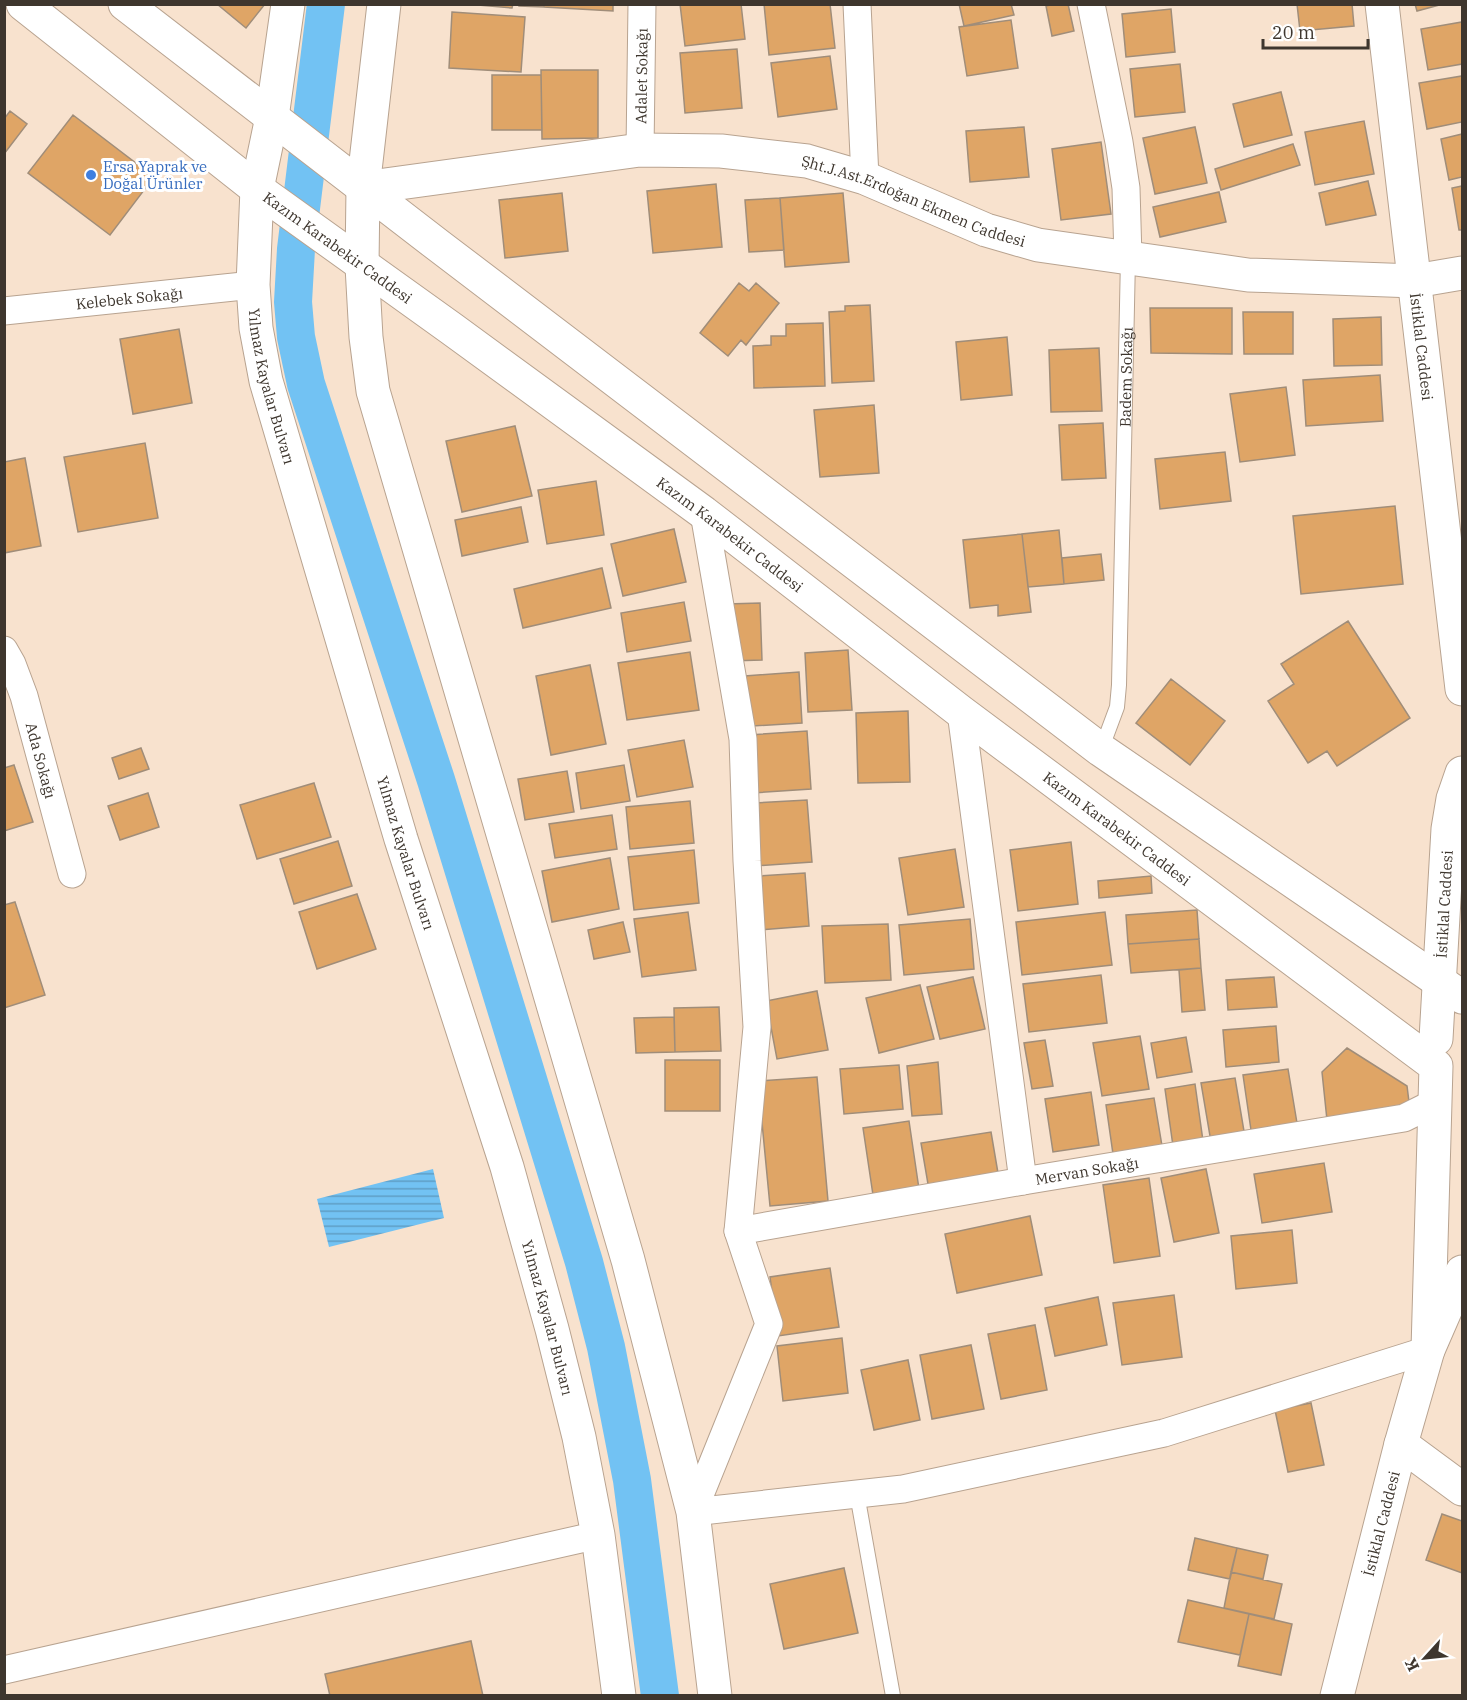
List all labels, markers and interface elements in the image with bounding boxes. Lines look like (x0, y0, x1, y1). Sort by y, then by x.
scale bar (1263, 12, 1368, 50)
text: 20 m (1272, 21, 1315, 44)
street label: Adalet Sokağı (631, 28, 651, 124)
street label: Şht.J.Ast.Erdoğan Ekmen Caddesi (801, 151, 1028, 251)
place label: Ersa Yaprak ve Doğal Ürünler (103, 157, 207, 193)
marker: Ersa Yaprak ve Doğal Ürünler (84, 168, 98, 182)
street label: Kazım Karabekir Caddesi (260, 187, 416, 307)
street label: Kelebek Sokağı (75, 283, 184, 313)
street label: İstiklal Caddesi (1406, 292, 1438, 402)
street label: Yılmaz Kayalar Bulvarı (245, 307, 300, 467)
street label: Badem Sokağı (1115, 326, 1136, 427)
street label: Kazım Karabekir Caddesi (653, 472, 807, 596)
street label: Ada Sokağı (22, 720, 61, 801)
street label: Kazım Karabekir Caddesi (1040, 767, 1195, 890)
street label: Yılmaz Kayalar Bulvarı (373, 774, 439, 932)
street label: İstiklal Caddesi (1431, 849, 1456, 959)
street label: Mervan Sokağı (1034, 1153, 1140, 1188)
street label: Yılmaz Kayalar Bulvarı (518, 1238, 578, 1397)
street label: İstiklal Caddesi (1358, 1468, 1403, 1578)
north arrow (1395, 1628, 1455, 1688)
text: K (1400, 1654, 1423, 1675)

